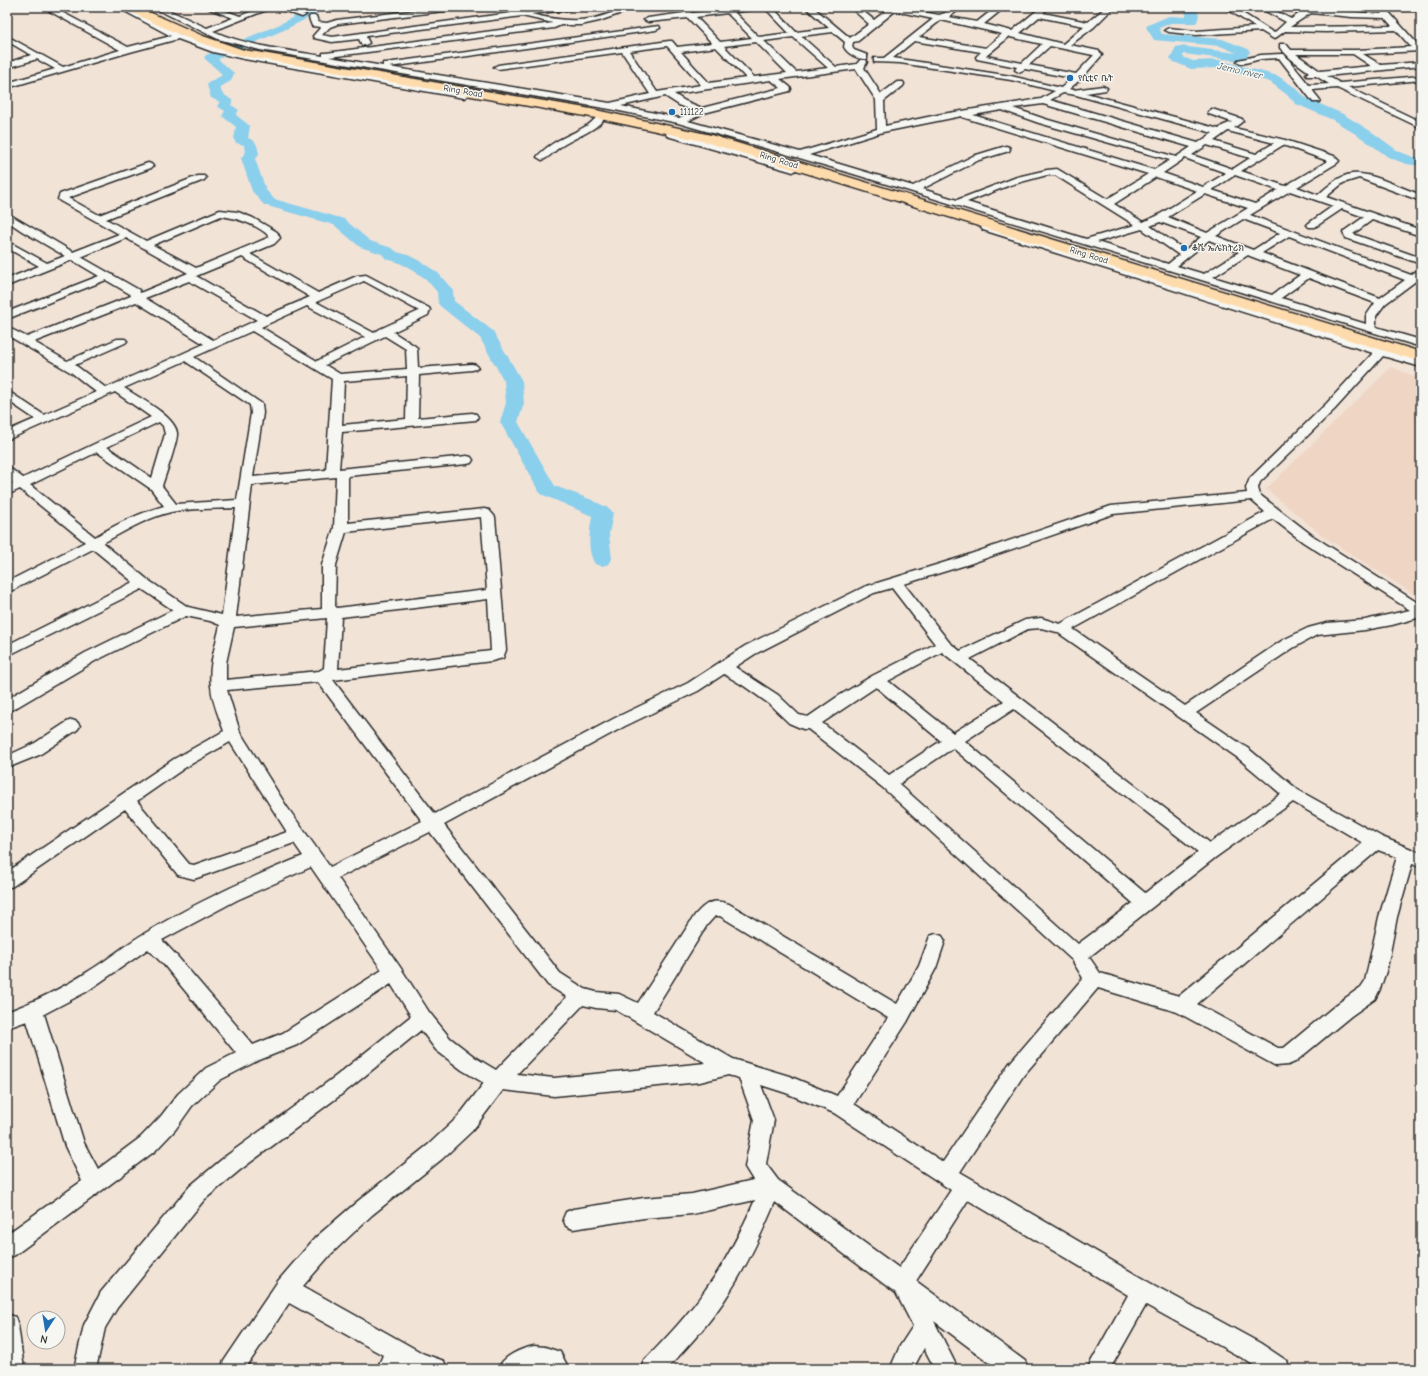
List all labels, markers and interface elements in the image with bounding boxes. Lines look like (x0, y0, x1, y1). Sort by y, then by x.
water label: Jemo river (1215, 60, 1265, 82)
marker: የሲቲና ቤት (1065, 73, 1075, 83)
place label: የሲቲና ቤት (1078, 73, 1114, 83)
street label: Ring Road (443, 83, 484, 99)
marker: 111122 (667, 107, 677, 117)
place label: 111122 (680, 107, 704, 117)
street label: Ring Road (759, 149, 800, 171)
marker: ቆሼ ኤሌክትሪክ (1179, 243, 1189, 253)
place label: ቆሼ ኤሌክትሪክ (1192, 243, 1244, 253)
street label: Ring Road (1069, 244, 1110, 266)
north arrow (26, 1310, 66, 1350)
text: N (39, 1332, 49, 1346)

